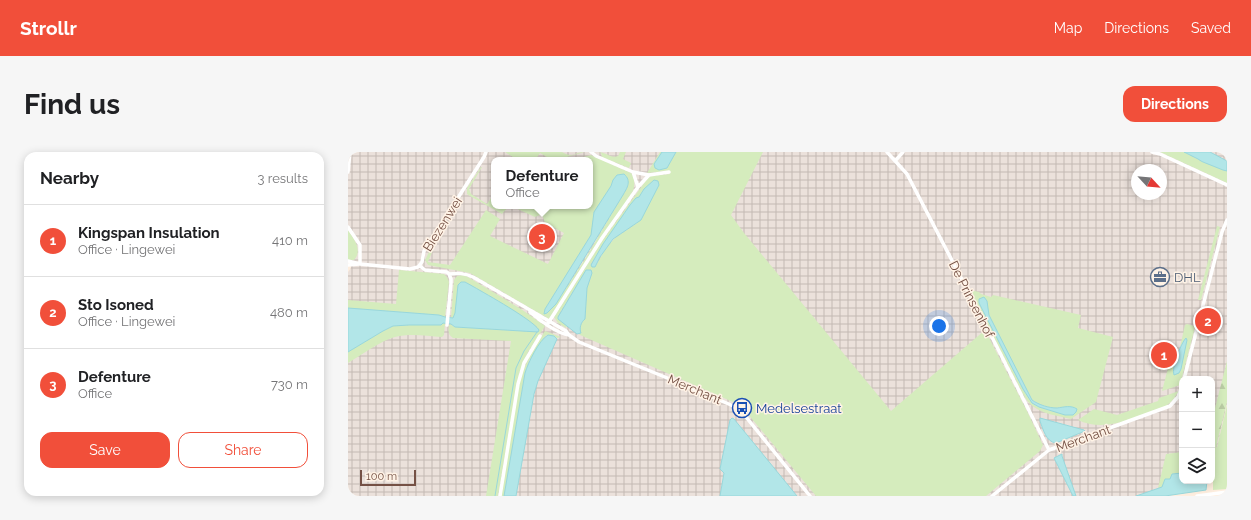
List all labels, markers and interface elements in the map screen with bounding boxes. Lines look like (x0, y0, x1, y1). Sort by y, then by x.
text: Strollr (20, 17, 77, 39)
text: Map (1054, 20, 1082, 36)
text: Directions (1104, 20, 1169, 36)
text: Saved (1191, 20, 1231, 36)
button: Directions (1123, 86, 1227, 122)
text: Find us (24, 88, 120, 121)
popup (491, 157, 593, 209)
north arrow (1131, 164, 1167, 200)
text: Defenture (506, 167, 578, 185)
text: Nearby (40, 168, 99, 188)
text: 3 results (258, 171, 308, 186)
text: Office (506, 185, 540, 200)
street label: Biezenwei (420, 194, 465, 254)
pin: 3 (529, 222, 555, 252)
text: Kingspan Insulation (78, 224, 220, 242)
text: 1 (50, 233, 56, 248)
text: 410 m (272, 233, 308, 248)
text: Office · Lingewei (78, 242, 175, 257)
street label: De Prinsenhof (946, 258, 998, 341)
office icon: DHL (1149, 266, 1171, 288)
place label: DHL (1174, 270, 1201, 285)
text: Sto Isoned (78, 296, 154, 314)
text: 2 (49, 305, 57, 320)
text: 480 m (270, 305, 308, 320)
pin: 2 (1195, 306, 1221, 336)
text: Office · Lingewei (78, 314, 175, 329)
your location (929, 316, 949, 336)
pin: 1 (1151, 340, 1177, 370)
text: Defenture (78, 368, 151, 386)
street label: Merchant (666, 371, 725, 408)
map controls (1179, 376, 1215, 484)
button: + (1179, 376, 1215, 412)
text: 3 (49, 377, 57, 392)
text: 730 m (271, 377, 308, 392)
text: Office (78, 386, 112, 401)
bus stop icon: Medelsestraat (731, 397, 753, 419)
place label: Medelsestraat (756, 401, 842, 416)
button: − (1179, 412, 1215, 448)
street label: Merchant (1054, 421, 1113, 455)
button: Save (40, 432, 170, 468)
button: Share (178, 432, 308, 468)
button: layers (1179, 448, 1215, 484)
scale bar (360, 468, 416, 487)
text: 100 m (366, 470, 397, 483)

